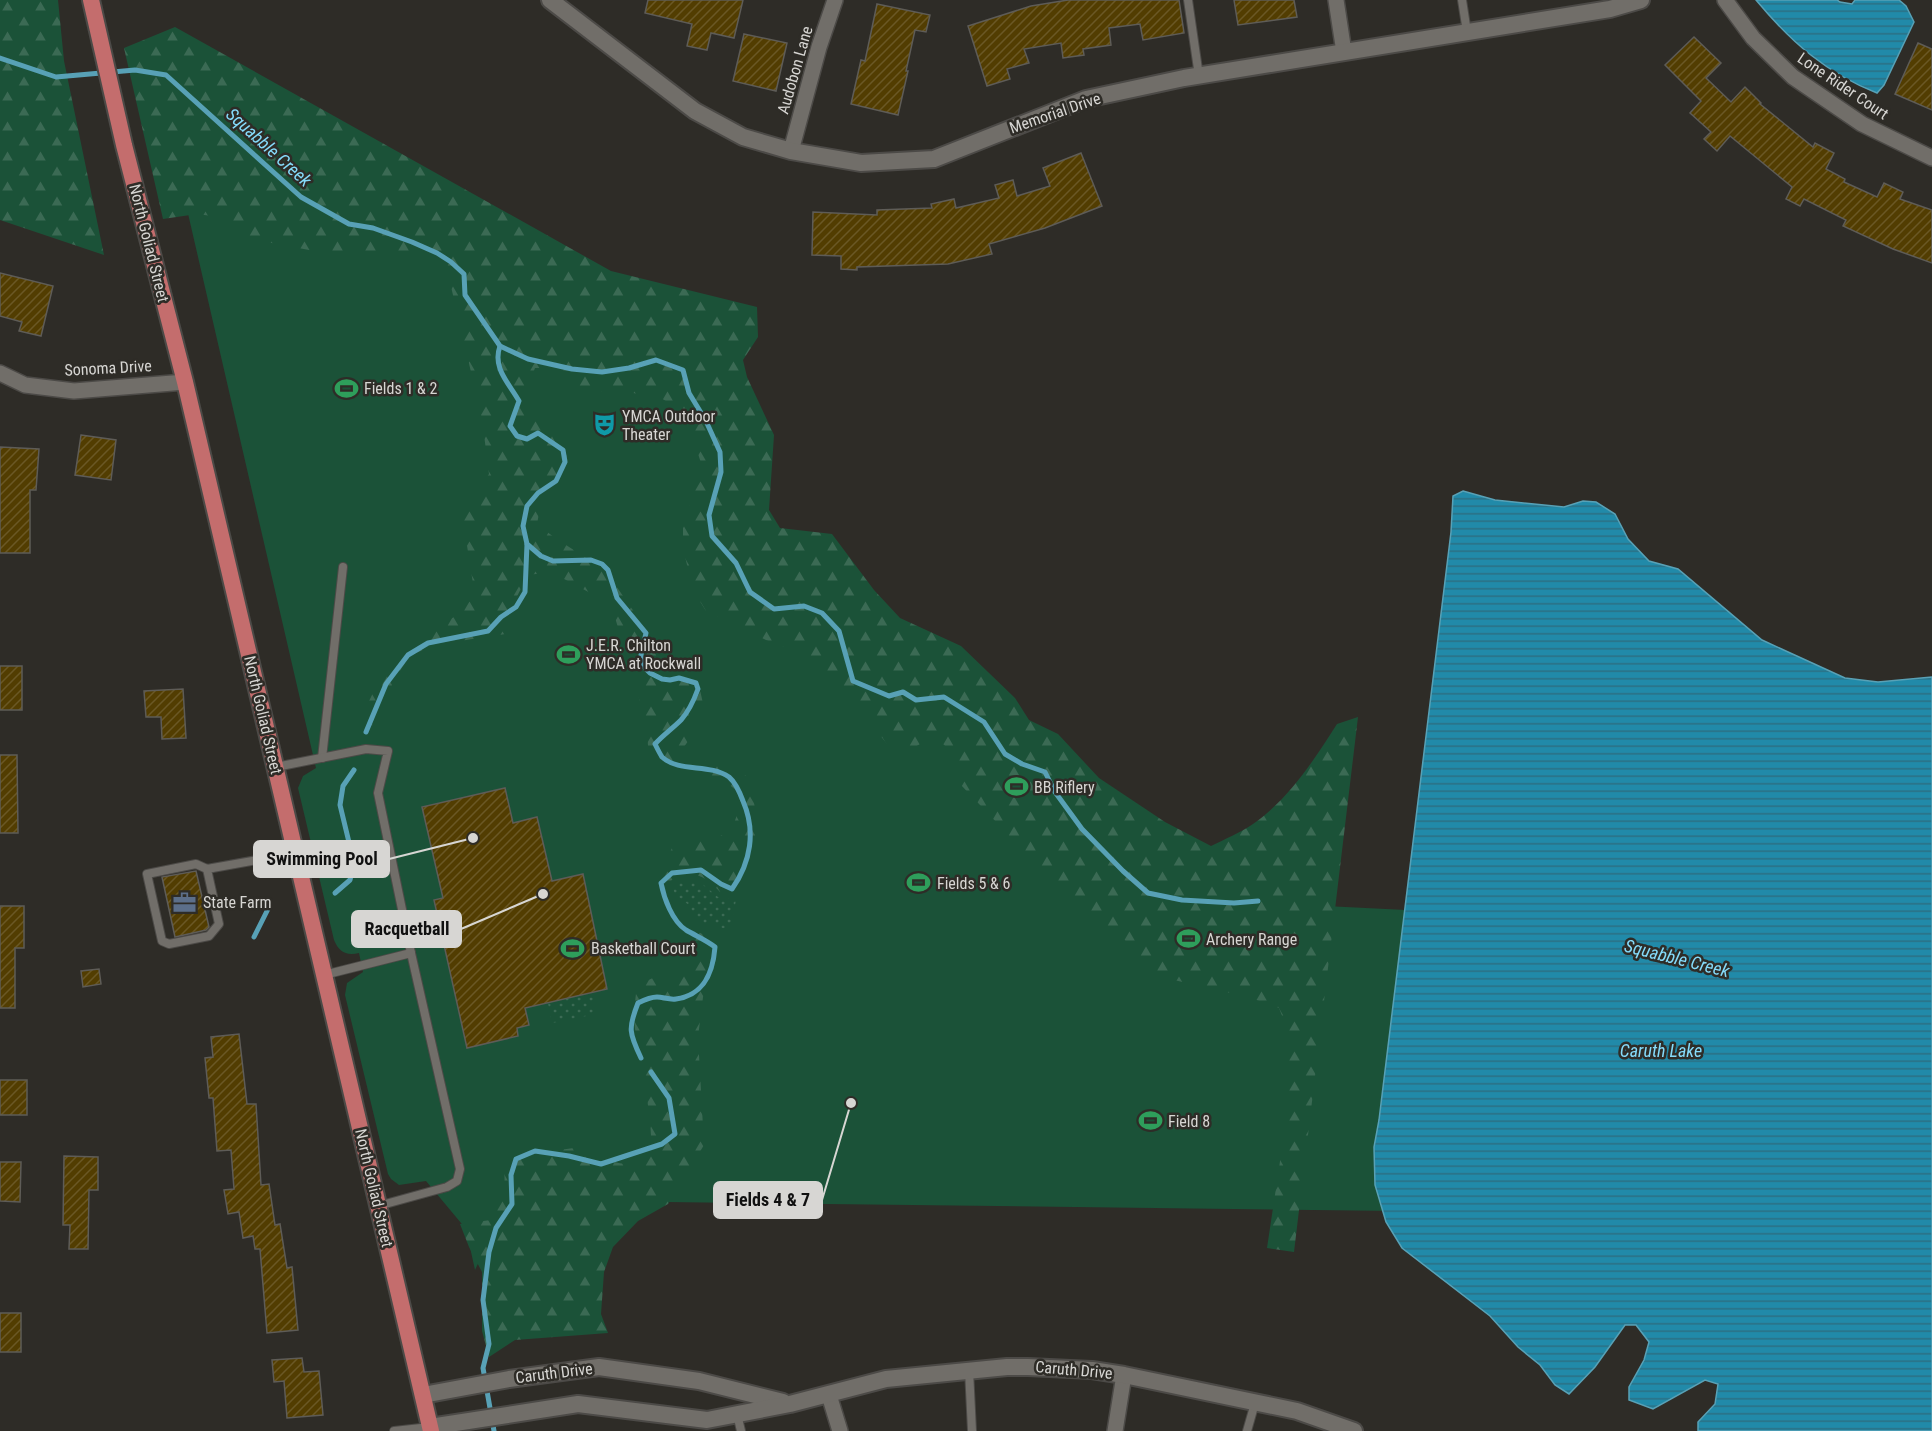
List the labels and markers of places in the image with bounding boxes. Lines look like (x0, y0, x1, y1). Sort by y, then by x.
sports icon: Fields 1 & 2 (333, 375, 359, 401)
place label: Fields 1 & 2 (364, 379, 437, 398)
place label: YMCA Outdoor Theater (622, 407, 716, 444)
theatre icon: YMCA Outdoor Theater (591, 412, 617, 438)
place label: J.E.R. Chilton YMCA at Rockwall (586, 636, 701, 673)
sports icon: J.E.R. Chilton YMCA at Rockwall (555, 641, 581, 667)
sports icon: BB Riflery (1003, 774, 1029, 800)
place label: BB Riflery (1034, 778, 1095, 797)
callout: Swimming Pool (254, 841, 389, 877)
sports icon: Fields 5 & 6 (906, 870, 932, 896)
place label: Fields 5 & 6 (937, 874, 1010, 893)
office icon: State Farm (172, 889, 198, 915)
place label: State Farm (203, 893, 272, 912)
callout: Racquetball (352, 911, 461, 947)
sports icon: Archery Range (1175, 926, 1201, 952)
place label: Archery Range (1206, 930, 1297, 949)
sports icon: Basketball Court (560, 935, 586, 961)
place label: Basketball Court (591, 939, 696, 958)
sports icon: Field 8 (1137, 1108, 1163, 1134)
place label: Field 8 (1168, 1112, 1210, 1131)
callout: Fields 4 & 7 (714, 1182, 822, 1218)

